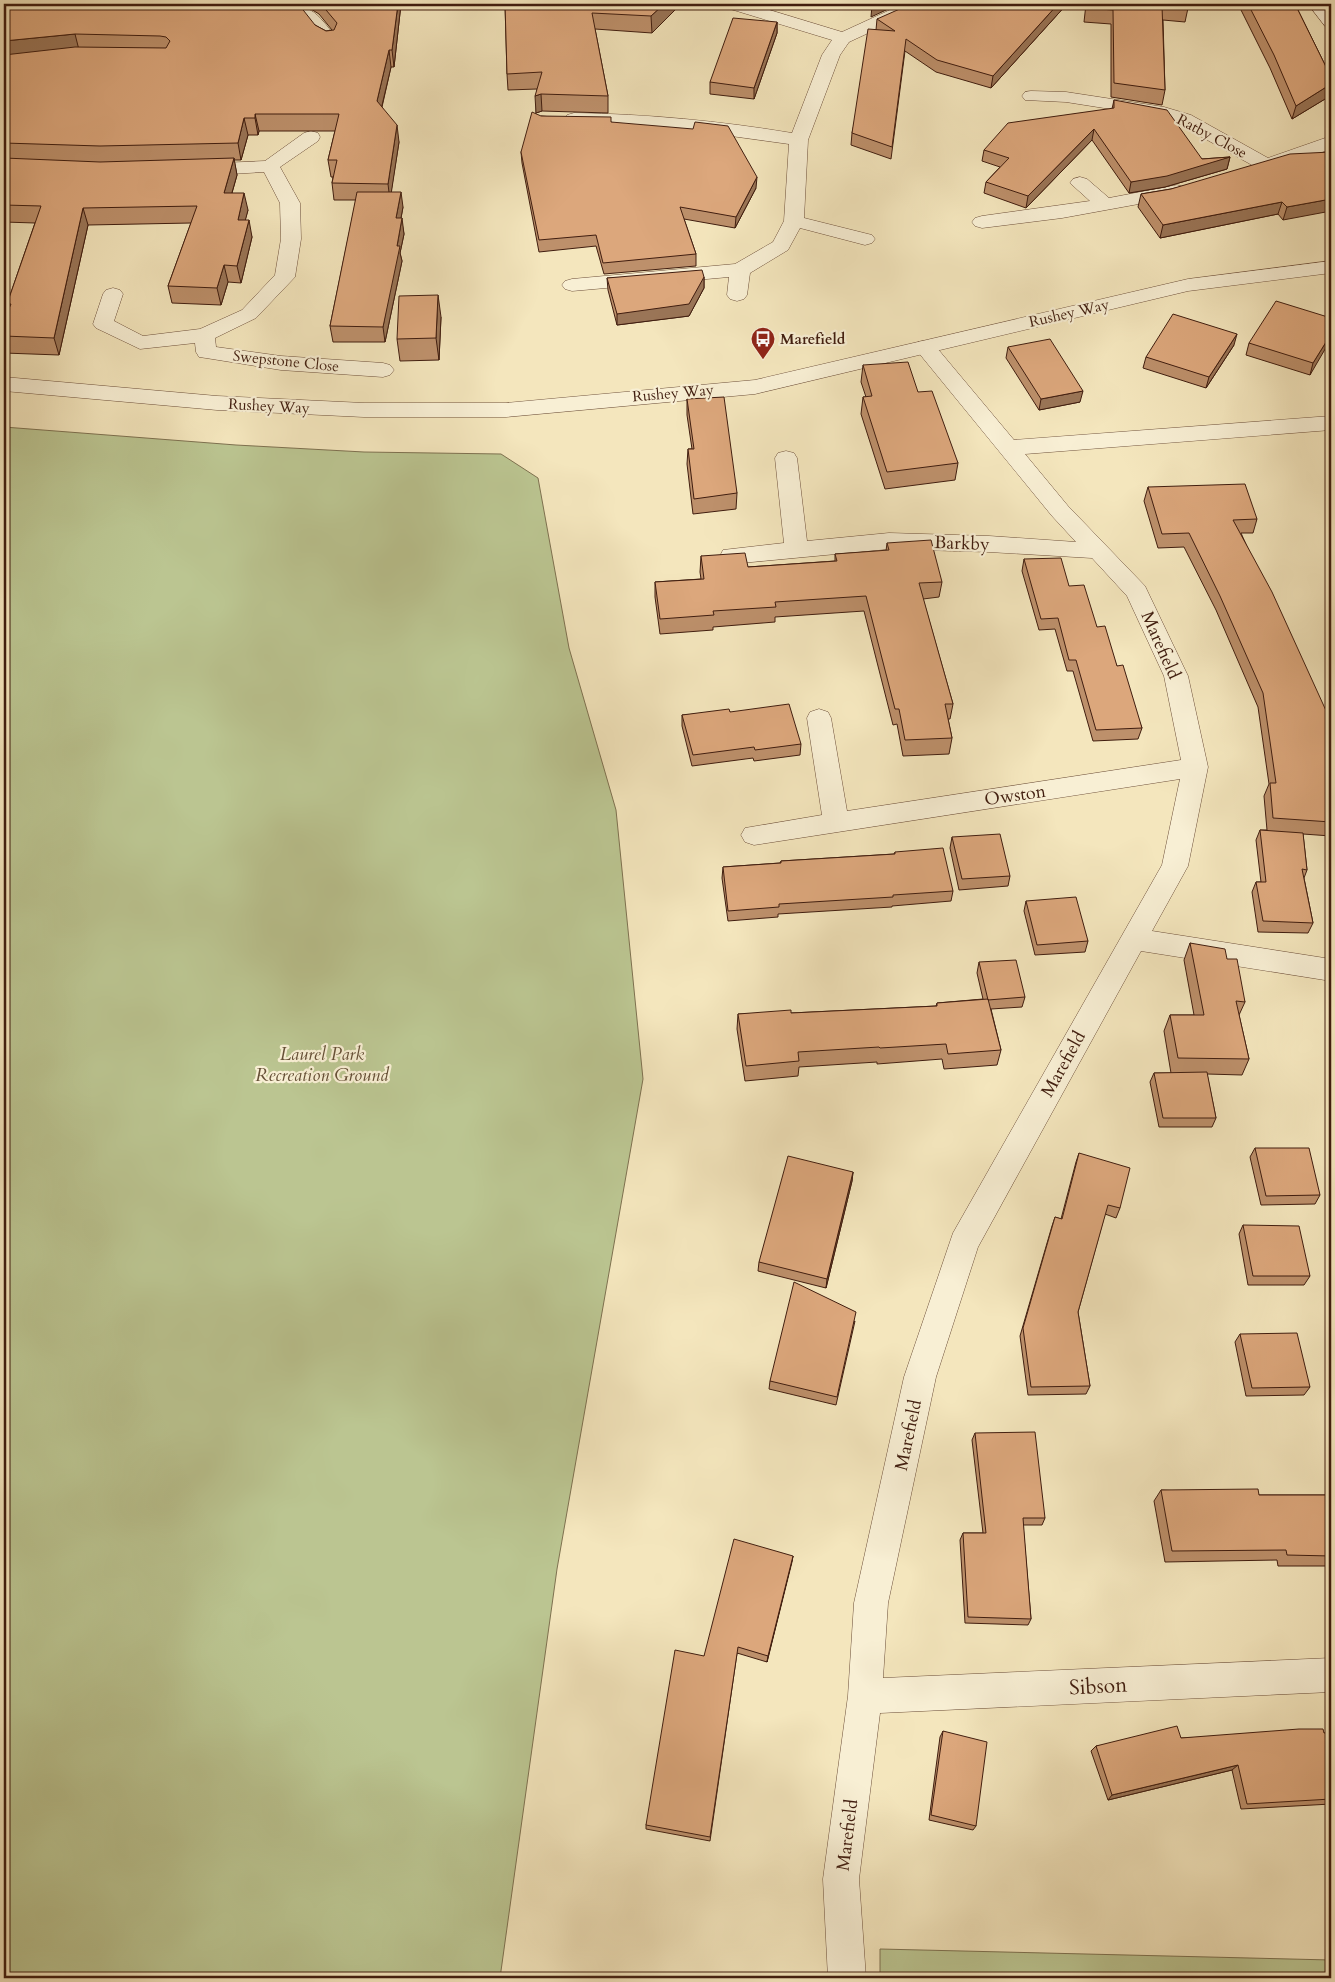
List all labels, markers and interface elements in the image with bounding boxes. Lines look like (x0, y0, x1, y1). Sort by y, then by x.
street label: Ratby Close (1173, 109, 1251, 163)
street label: Rushey Way (1027, 294, 1111, 332)
bus stop icon: Marefield (750, 326, 776, 360)
place label: Marefield (780, 329, 846, 349)
street label: Swepstone Close (232, 345, 340, 377)
street label: Rushey Way (631, 379, 715, 407)
street label: Rushey Way (228, 394, 310, 418)
street label: Barkby (934, 530, 991, 557)
street label: Marefield (1134, 607, 1187, 684)
street label: Owston (983, 779, 1048, 812)
street label: Marefield (1035, 1026, 1092, 1102)
park label: Laurel Park Recreation Ground (255, 1042, 390, 1088)
street label: Marefield (889, 1397, 928, 1473)
street label: Sibson (1068, 1670, 1128, 1702)
street label: Marefield (831, 1797, 864, 1872)

